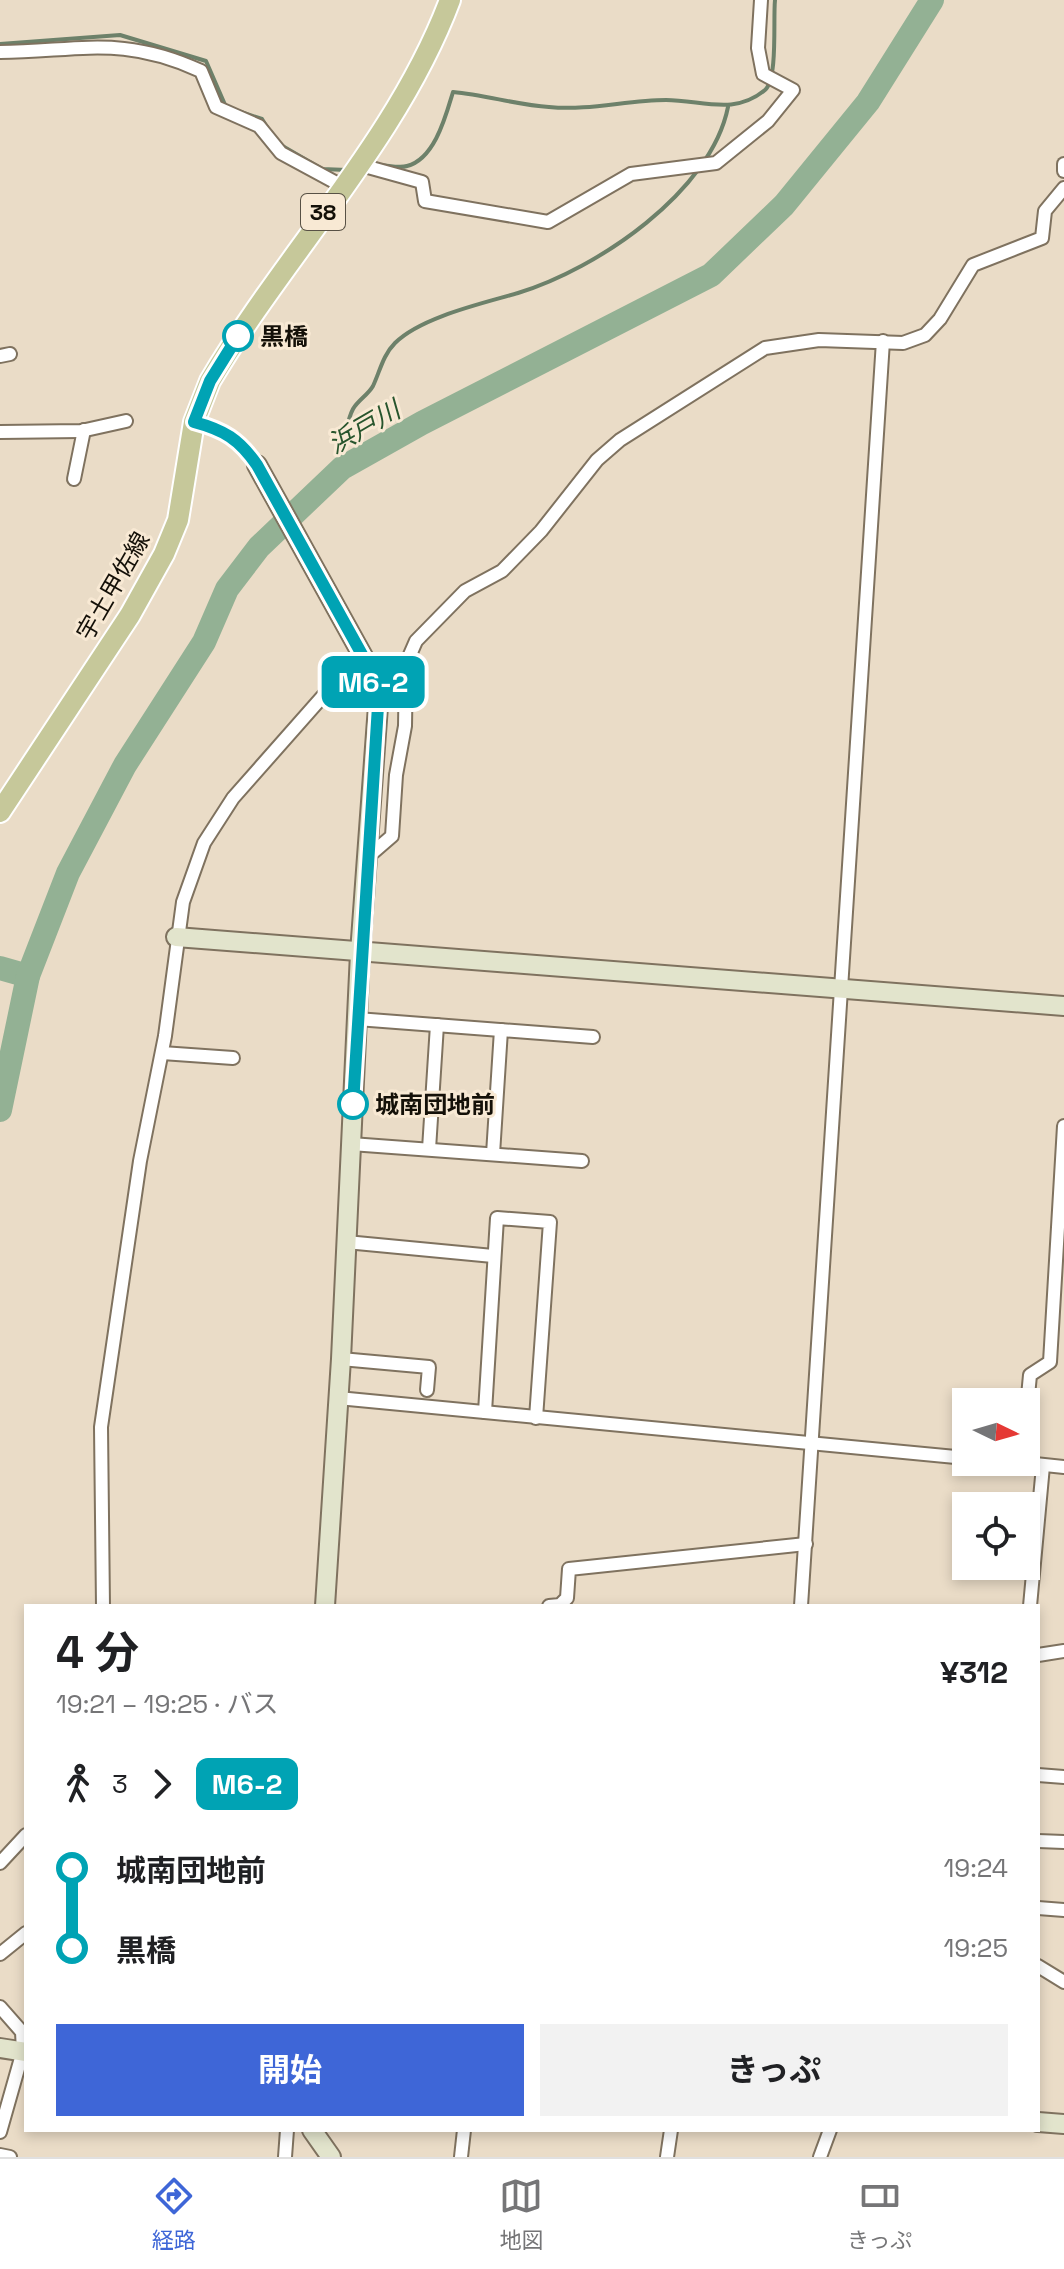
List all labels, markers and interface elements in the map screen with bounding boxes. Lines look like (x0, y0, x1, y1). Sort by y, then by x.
road number: 38 (301, 194, 345, 230)
marker: 黒橋 (223, 321, 253, 351)
place label: 黒橋 (260, 321, 308, 352)
water label: 浜戸川 (322, 391, 409, 461)
street label: 宇土甲佐線 (70, 526, 156, 646)
line badge: M6-2 (317, 656, 429, 708)
text: M6-2 (338, 664, 408, 700)
marker: 城南団地前 (338, 1089, 368, 1119)
place label: 城南団地前 (375, 1089, 495, 1120)
north arrow (952, 1388, 1040, 1476)
map controls (952, 1388, 1040, 1580)
button: locate (952, 1492, 1040, 1580)
text: 4 分 (56, 1625, 139, 1681)
text: ¥312 (940, 1653, 1008, 1692)
text: 19:21 – 19:25 · バス (56, 1687, 278, 1721)
icon: walk (56, 1762, 100, 1806)
icon: forward (140, 1762, 184, 1806)
text: M6-2 (212, 1766, 282, 1802)
text: 3 (112, 1767, 128, 1801)
text: 城南団地前 (116, 1851, 266, 1890)
text: 19:24 (943, 1851, 1008, 1885)
text: 黒橋 (116, 1931, 176, 1970)
text: 19:25 (943, 1931, 1008, 1965)
button: 開始 (56, 2024, 524, 2116)
button: きっぷ (540, 2024, 1008, 2116)
tab: 経路 (152, 2174, 196, 2254)
tab: 地図 (499, 2174, 543, 2254)
tab: きっぷ (847, 2174, 912, 2254)

